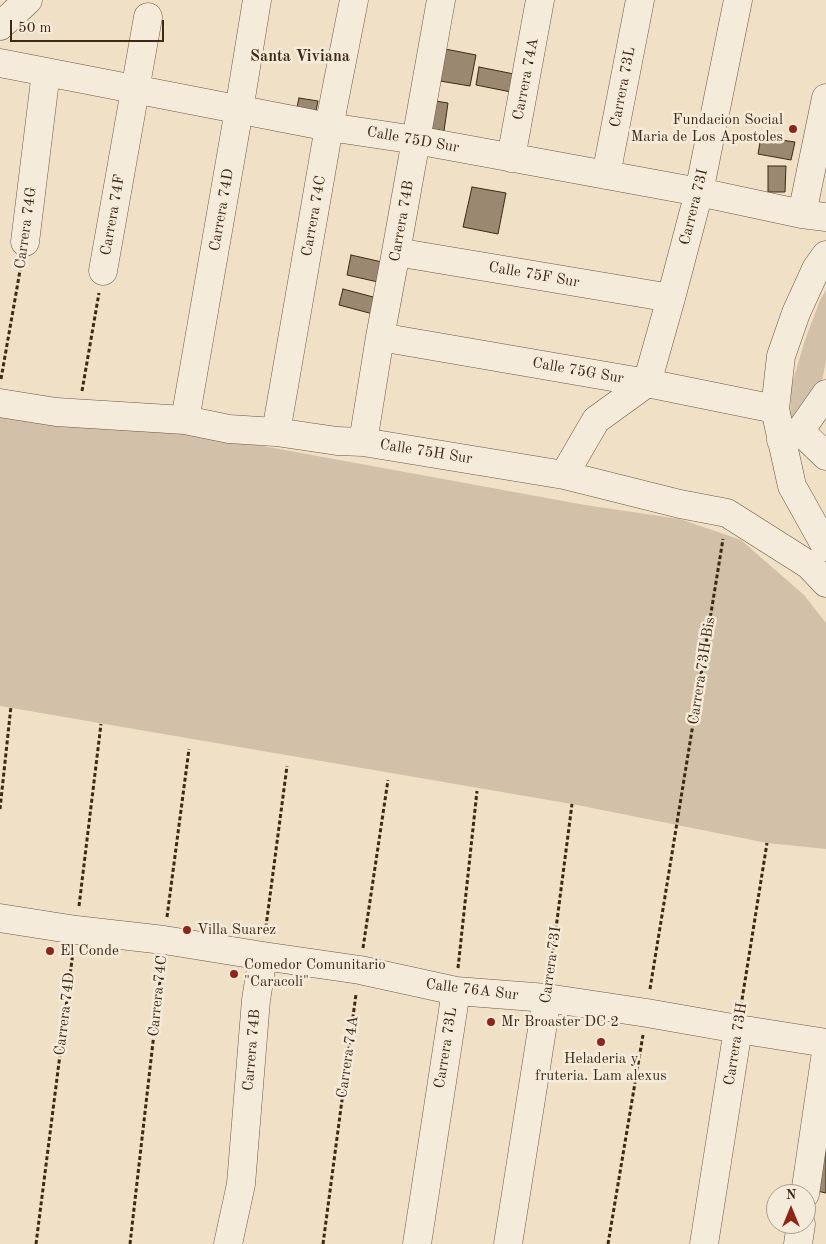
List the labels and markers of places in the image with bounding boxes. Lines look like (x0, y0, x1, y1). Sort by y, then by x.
place label: Fundacion Social Maria de Los Apostoles (631, 111, 783, 146)
marker: Fundacion Social Maria de Los Apostoles (787, 123, 799, 135)
place label: Villa Suarez (197, 921, 276, 939)
marker: Villa Suarez (181, 924, 193, 936)
place label: El Conde (60, 942, 119, 960)
marker: El Conde (44, 945, 56, 957)
place label: Comedor Comunitario "Caracoli" (244, 956, 386, 991)
marker: Comedor Comunitario "Caracoli" (228, 968, 240, 980)
place label: Mr Broaster DC 2 (501, 1013, 619, 1031)
marker: Mr Broaster DC 2 (485, 1016, 497, 1028)
marker: Heladeria y fruteria. Lam alexus (595, 1036, 607, 1048)
place label: Heladeria y fruteria. Lam alexus (535, 1050, 667, 1085)

